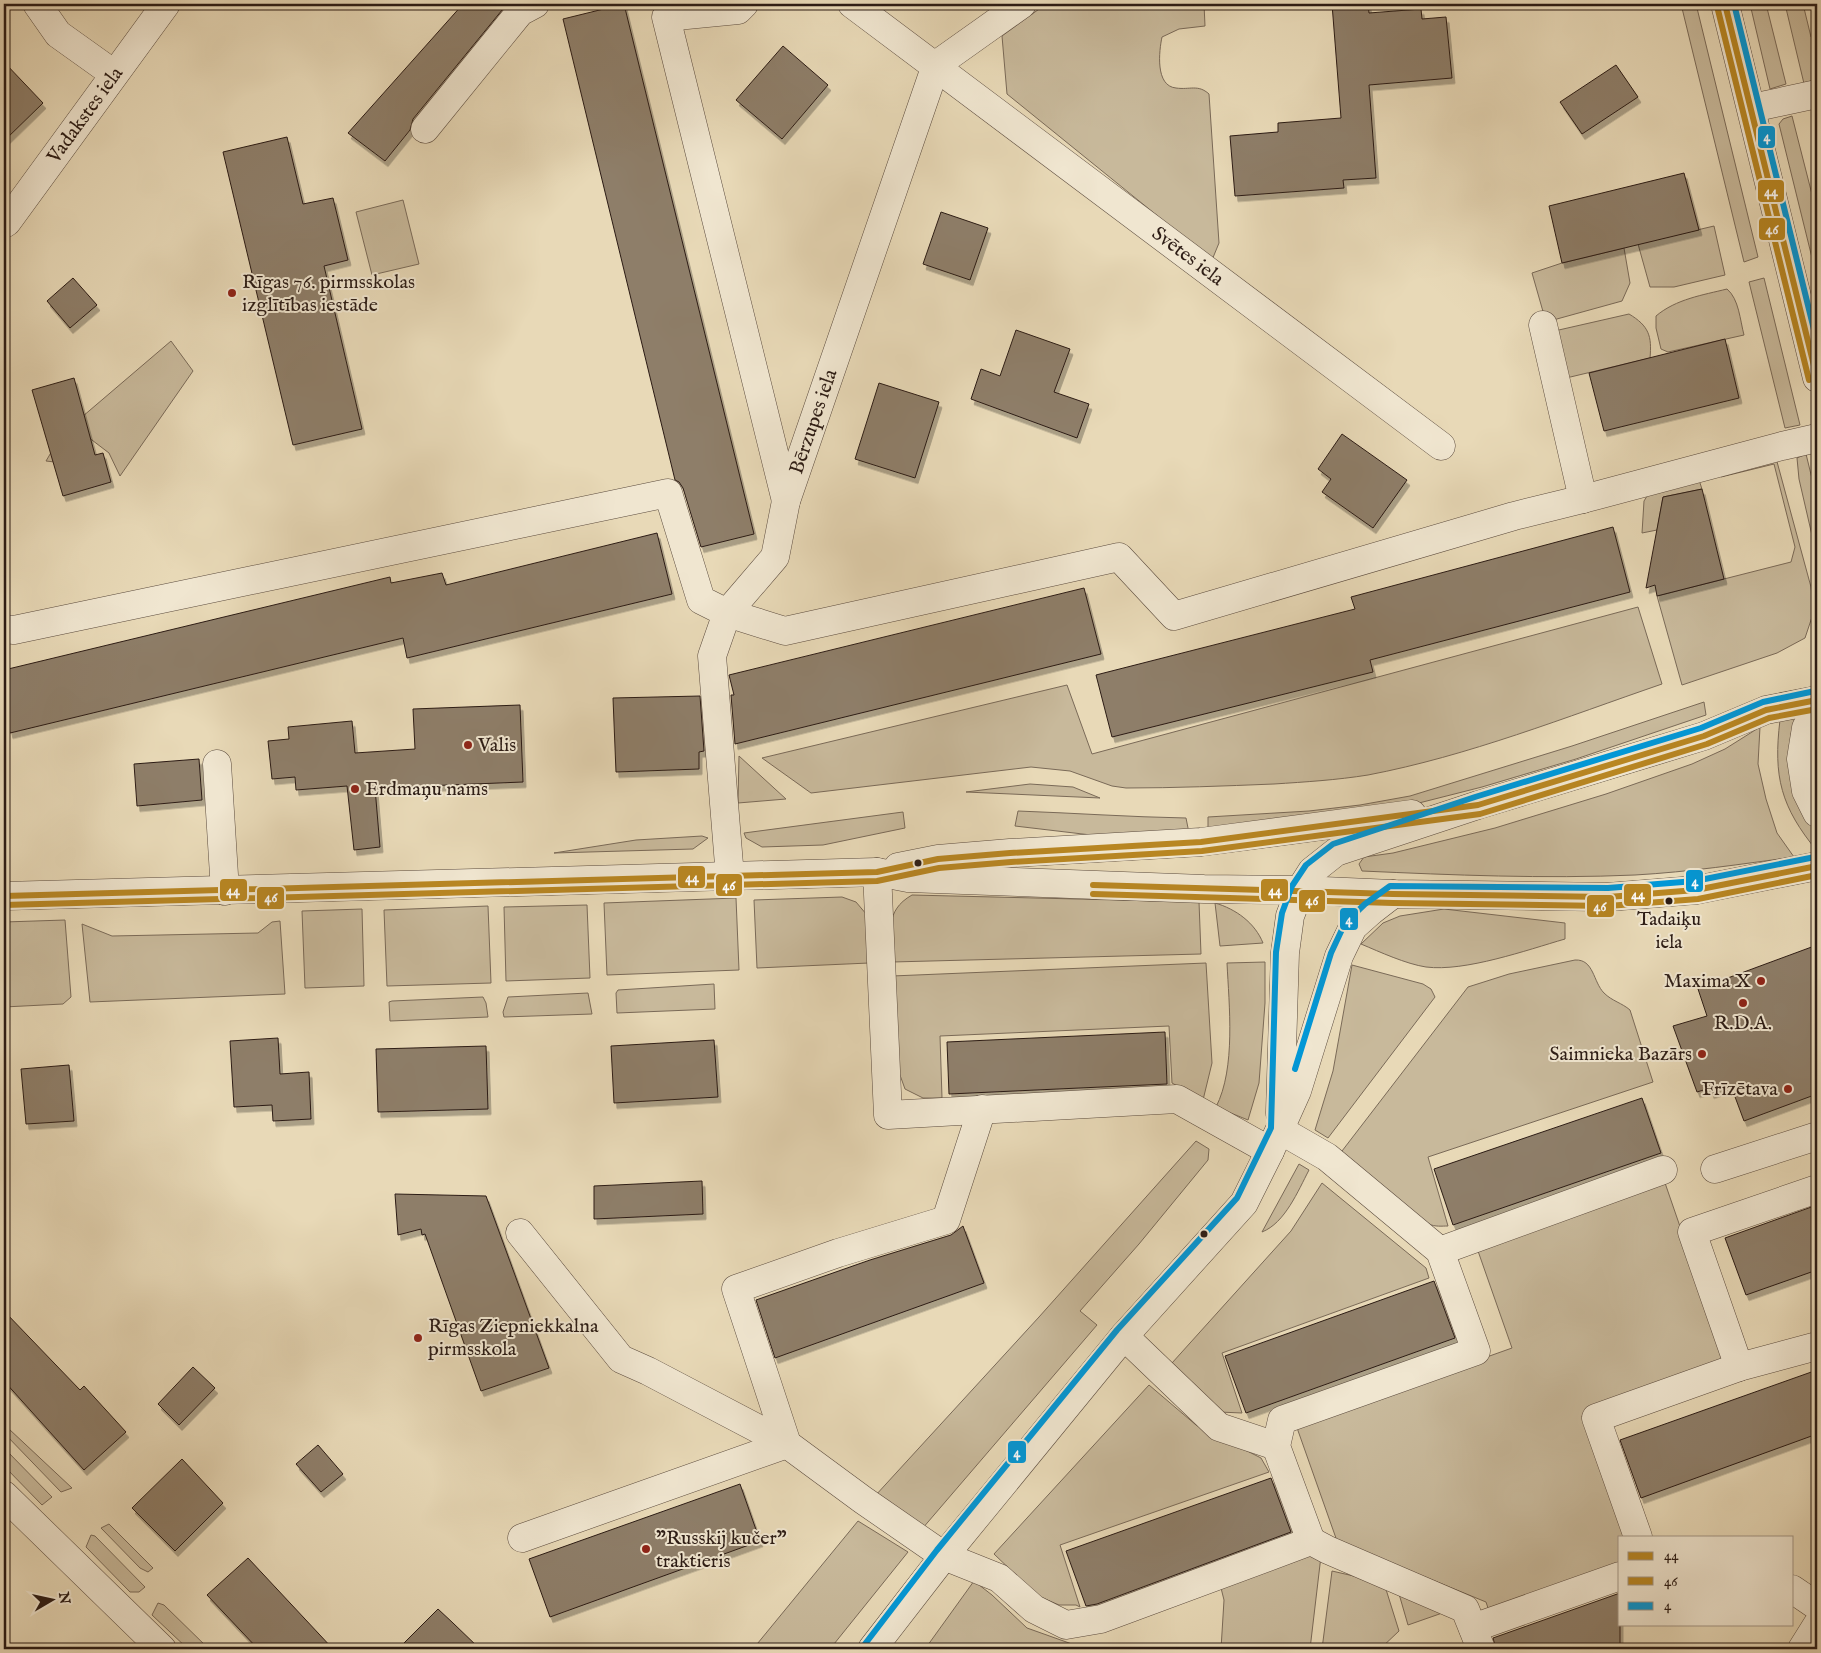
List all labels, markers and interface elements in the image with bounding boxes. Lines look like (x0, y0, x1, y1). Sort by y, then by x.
street label: Vadakstes iela (41, 62, 129, 169)
line badge: 4 (1757, 125, 1776, 149)
text: 4 (1764, 128, 1772, 146)
line badge: 44 (1757, 179, 1785, 203)
text: 44 (1764, 183, 1779, 201)
line badge: 46 (1758, 217, 1786, 241)
street label: Svētes iela (1147, 221, 1229, 292)
text: 46 (1766, 221, 1779, 239)
place label: Rīgas 76. pirmsskolas izglītības iestāde (242, 270, 415, 318)
marker: Rīgas 76. pirmsskolas izglītības iestāde (226, 287, 238, 299)
street label: Bērzupes iela (784, 366, 843, 477)
place label: Valis (477, 733, 516, 758)
marker: Valis (462, 739, 474, 751)
place label: Erdmaņu nams (365, 777, 488, 802)
marker: Erdmaņu nams (349, 783, 361, 795)
unlabelled marker (913, 858, 923, 868)
line badge: 44 (677, 865, 706, 889)
text: 44 (685, 869, 700, 887)
line badge: 4 (1685, 869, 1704, 893)
line badge: 46 (715, 873, 743, 897)
text: 4 (1692, 873, 1700, 891)
text: 46 (723, 877, 736, 895)
line badge: 44 (219, 878, 248, 902)
line badge: 44 (1260, 878, 1289, 902)
text: 44 (226, 882, 241, 900)
text: 44 (1268, 882, 1283, 900)
line badge: 44 (1623, 883, 1652, 907)
line badge: 46 (256, 886, 285, 910)
text: 44 (1631, 886, 1646, 904)
text: 46 (265, 889, 278, 907)
line badge: 46 (1298, 889, 1326, 913)
text: 46 (1306, 892, 1319, 910)
line badge: 46 (1586, 894, 1615, 918)
marker: Tadaiķu iela (1664, 896, 1674, 906)
text: 46 (1594, 898, 1607, 916)
line badge: 4 (1339, 907, 1359, 931)
place label: Tadaiķu iela (1637, 908, 1701, 955)
text: 4 (1346, 911, 1354, 929)
place label: Maxima X (1664, 969, 1751, 994)
marker: Maxima X (1755, 975, 1767, 987)
marker: R.D.A. (1737, 997, 1749, 1009)
place label: R.D.A. (1714, 1011, 1772, 1036)
place label: Saimnieka Bazārs (1549, 1042, 1692, 1067)
marker: Saimnieka Bazārs (1696, 1048, 1708, 1060)
place label: Frīzētava (1702, 1077, 1778, 1102)
marker: Frīzētava (1782, 1083, 1794, 1095)
unlabelled marker (1199, 1229, 1209, 1239)
place label: Rīgas Ziepniekkalna pirmsskola (428, 1314, 599, 1362)
marker: Rīgas Ziepniekkalna pirmsskola (412, 1332, 424, 1344)
line badge: 4 (1007, 1440, 1027, 1464)
text: 4 (1014, 1444, 1022, 1462)
place label: "Russkij kučer" traktieris (656, 1526, 787, 1574)
legend (1618, 1536, 1794, 1626)
marker: "Russkij kučer" traktieris (640, 1543, 652, 1555)
text: 44 (1664, 1546, 1679, 1565)
text: 46 (1664, 1572, 1678, 1591)
north arrow (28, 1576, 78, 1626)
text: N (54, 1590, 74, 1606)
text: 4 (1664, 1596, 1672, 1615)

